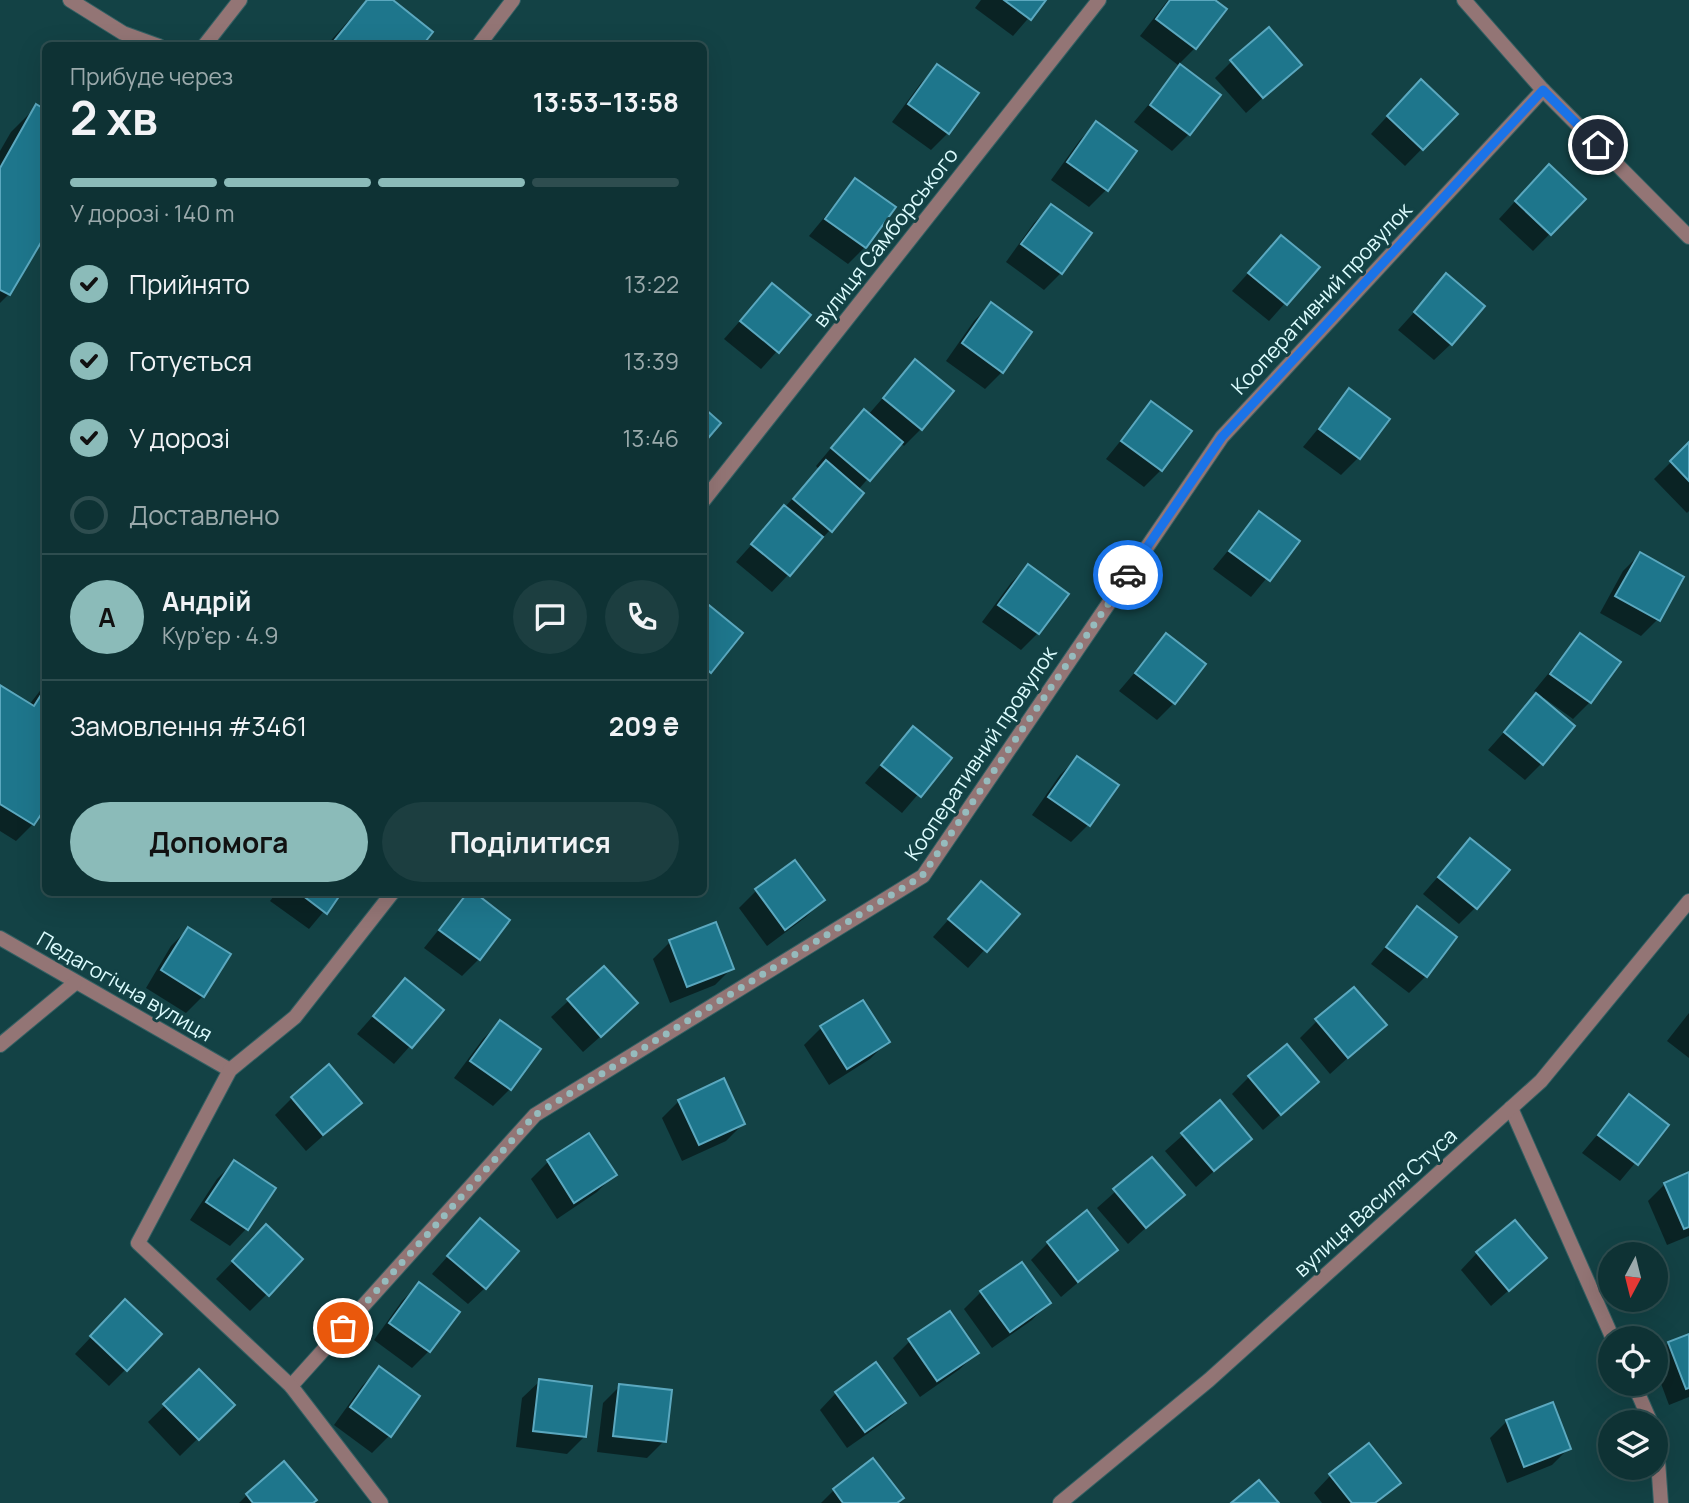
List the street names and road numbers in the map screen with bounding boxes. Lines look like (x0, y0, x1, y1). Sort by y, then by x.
street label: вулиця Самборського (806, 142, 964, 332)
street label: Кооперативний провулок (1225, 196, 1418, 400)
street label: Кооперативний провулок (898, 640, 1063, 866)
street label: Педагогічна вулиця (32, 924, 218, 1048)
street label: вулиця Василя Стуса (1288, 1121, 1462, 1283)

